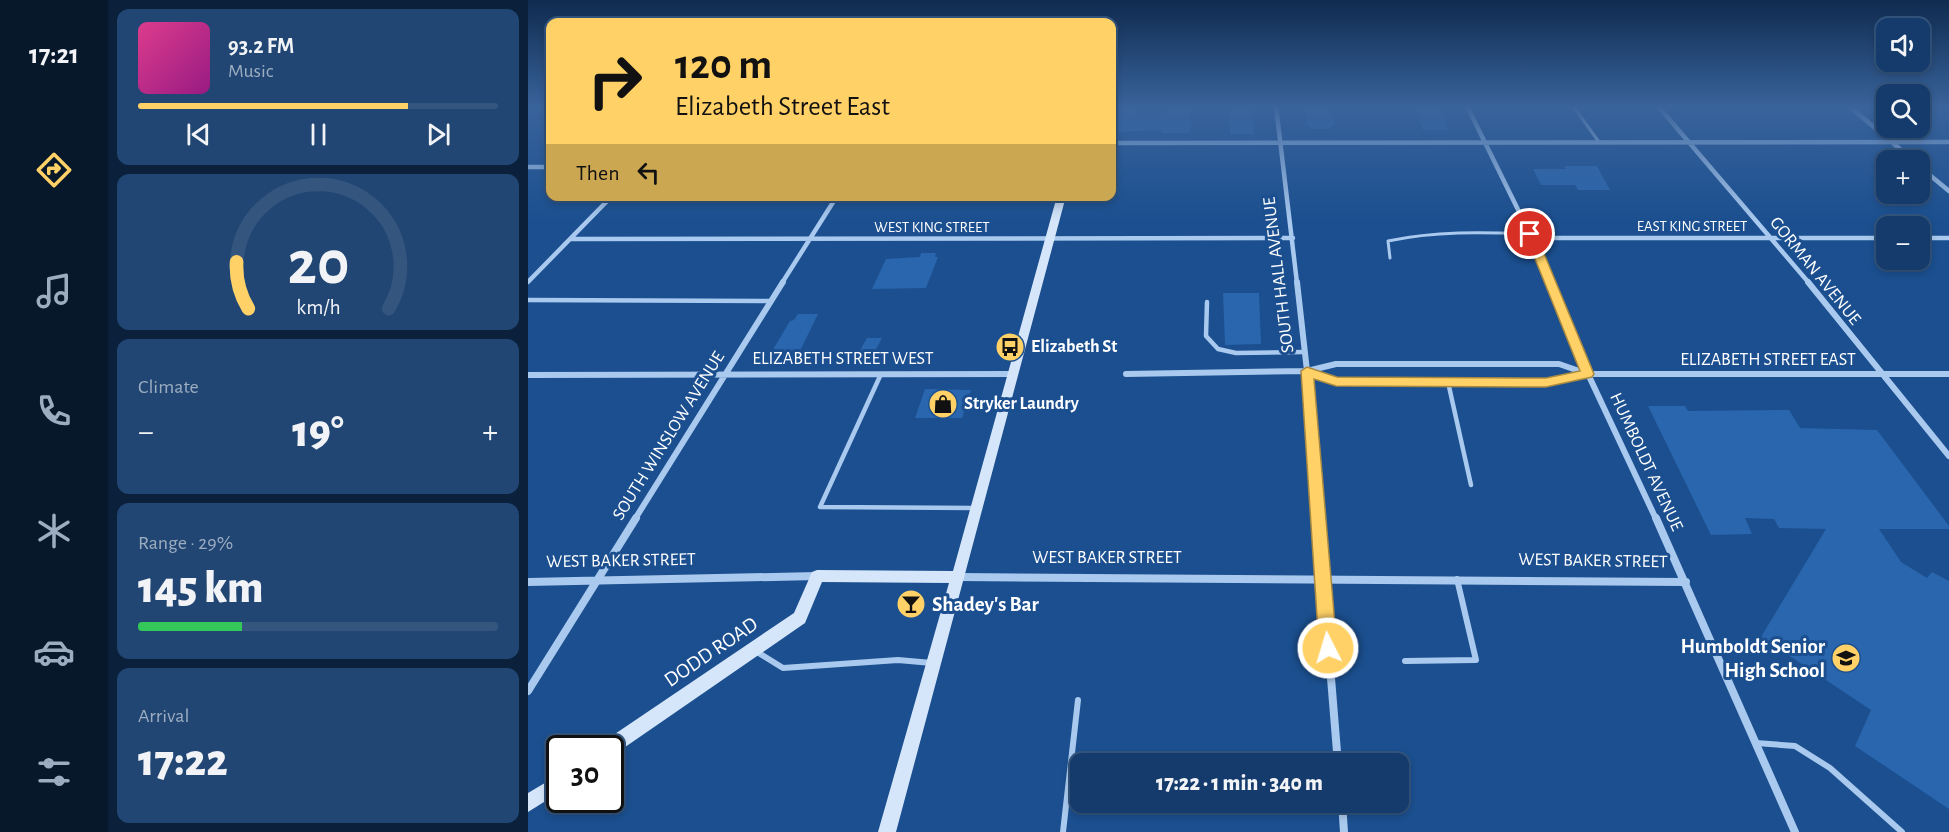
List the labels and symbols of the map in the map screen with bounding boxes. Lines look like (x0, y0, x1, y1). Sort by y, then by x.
street label: SOUTH HALL AVENUE (1260, 196, 1298, 354)
pin (1504, 208, 1555, 259)
street label: GORMAN AVENUE (1766, 214, 1864, 329)
street label: EAST KING STREET (1637, 219, 1748, 234)
street label: WEST KING STREET (874, 220, 990, 235)
bus stop icon: Elizabeth St (994, 331, 1026, 363)
place label: Elizabeth St (1031, 338, 1117, 356)
street label: SOUTH WINSLOW AVENUE (610, 348, 728, 524)
street label: ELIZABETH STREET WEST (752, 350, 934, 368)
street label: ELIZABETH STREET EAST (1680, 351, 1856, 369)
shop icon: Stryker Laundry (927, 388, 959, 420)
street label: HUMBOLDT AVENUE (1606, 390, 1686, 534)
place label: Stryker Laundry (964, 395, 1080, 413)
street label: WEST BAKER STREET (1032, 549, 1182, 567)
street label: WEST BAKER STREET (546, 551, 696, 571)
street label: WEST BAKER STREET (1518, 551, 1668, 571)
bar icon: Shadey's Bar (895, 588, 927, 620)
place label: Shadey's Bar (932, 594, 1040, 615)
street label: DODD ROAD (660, 613, 762, 691)
position arrow (1296, 616, 1360, 680)
place label: Humboldt Senior High School (1680, 636, 1826, 681)
school or university icon: Humboldt Senior High School (1830, 642, 1862, 674)
speed limit sign: 30 (546, 735, 624, 813)

